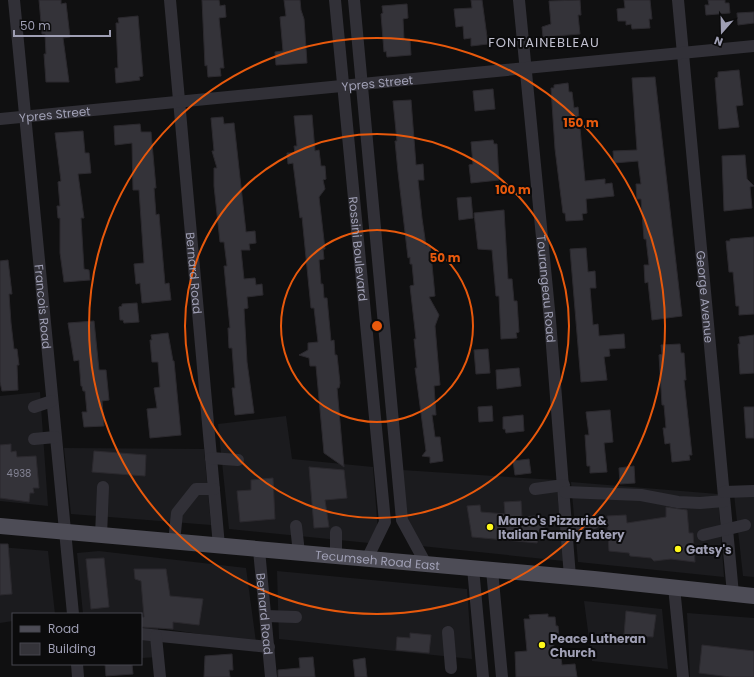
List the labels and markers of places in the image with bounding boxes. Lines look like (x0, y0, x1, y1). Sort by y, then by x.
centre of rings (370, 319, 384, 333)
place label: Marco's Pizzaria& Italian Family Eatery (498, 512, 625, 543)
marker: Marco's Pizzaria& Italian Family Eatery (485, 522, 495, 532)
place label: Gatsy's (686, 541, 732, 558)
marker: Gatsy's (673, 544, 683, 554)
place label: Peace Lutheran Church (550, 630, 646, 661)
marker: Peace Lutheran Church (537, 640, 547, 650)

